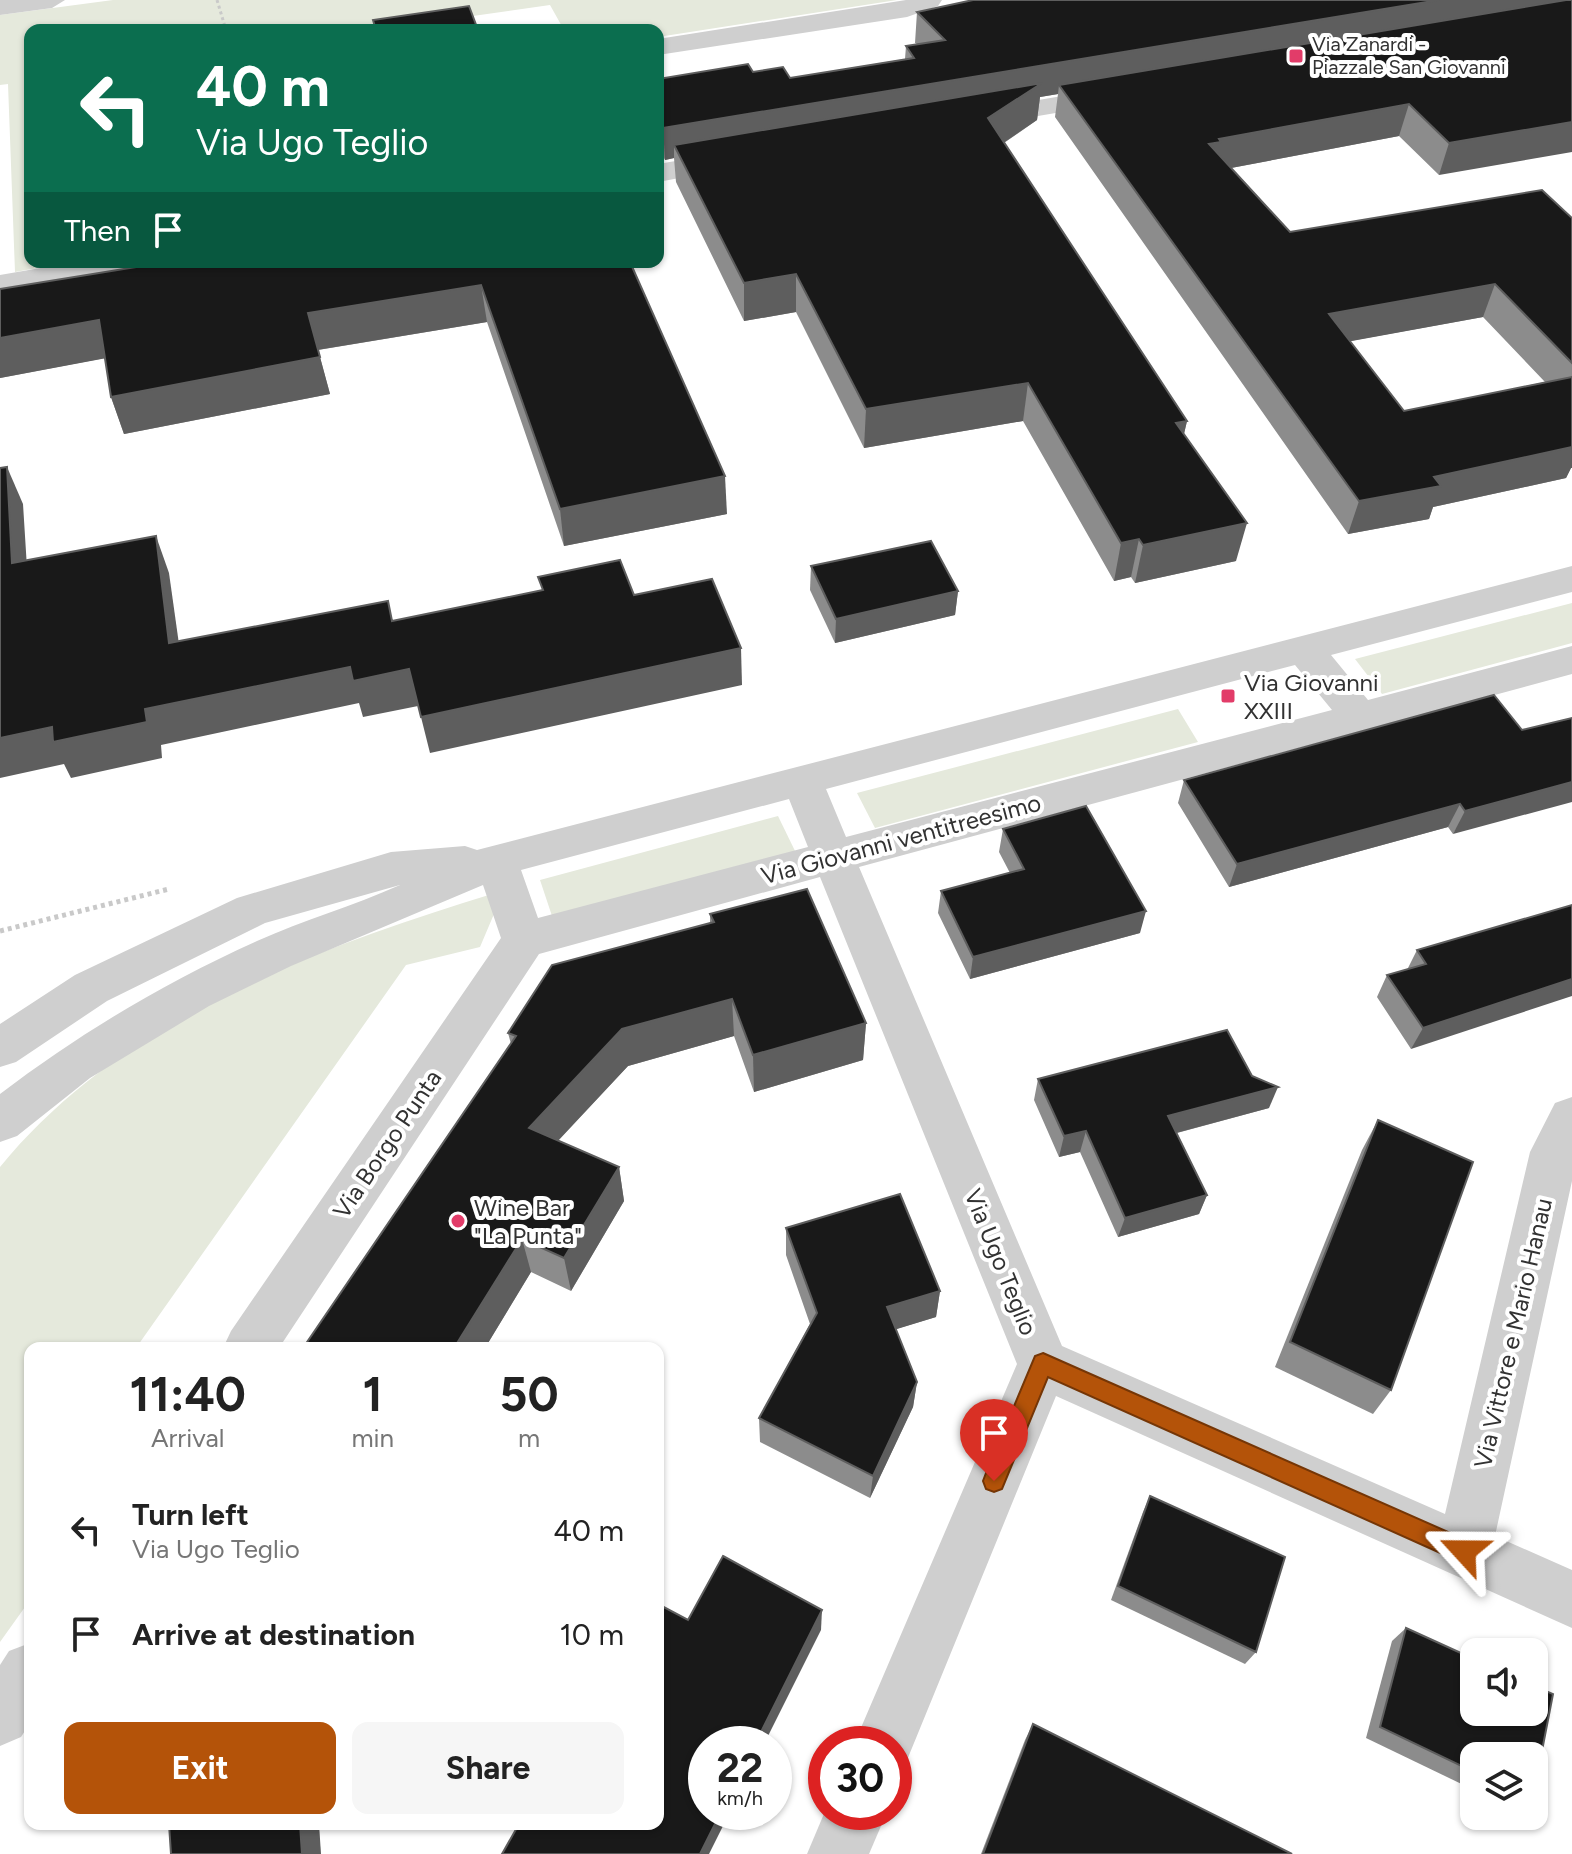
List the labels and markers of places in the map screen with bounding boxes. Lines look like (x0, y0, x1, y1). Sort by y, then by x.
place label: Via Zanardi - Piazzale San Giovanni (1312, 32, 1506, 79)
marker: Via Zanardi - Piazzale San Giovanni (1287, 47, 1305, 65)
place label: Via Giovanni XXIII (1244, 668, 1379, 725)
marker: Via Giovanni XXIII (1219, 687, 1237, 705)
place label: Wine Bar "La Punta" (474, 1193, 582, 1250)
marker: Wine Bar "La Punta" (449, 1212, 467, 1230)
pin (960, 1399, 1028, 1481)

